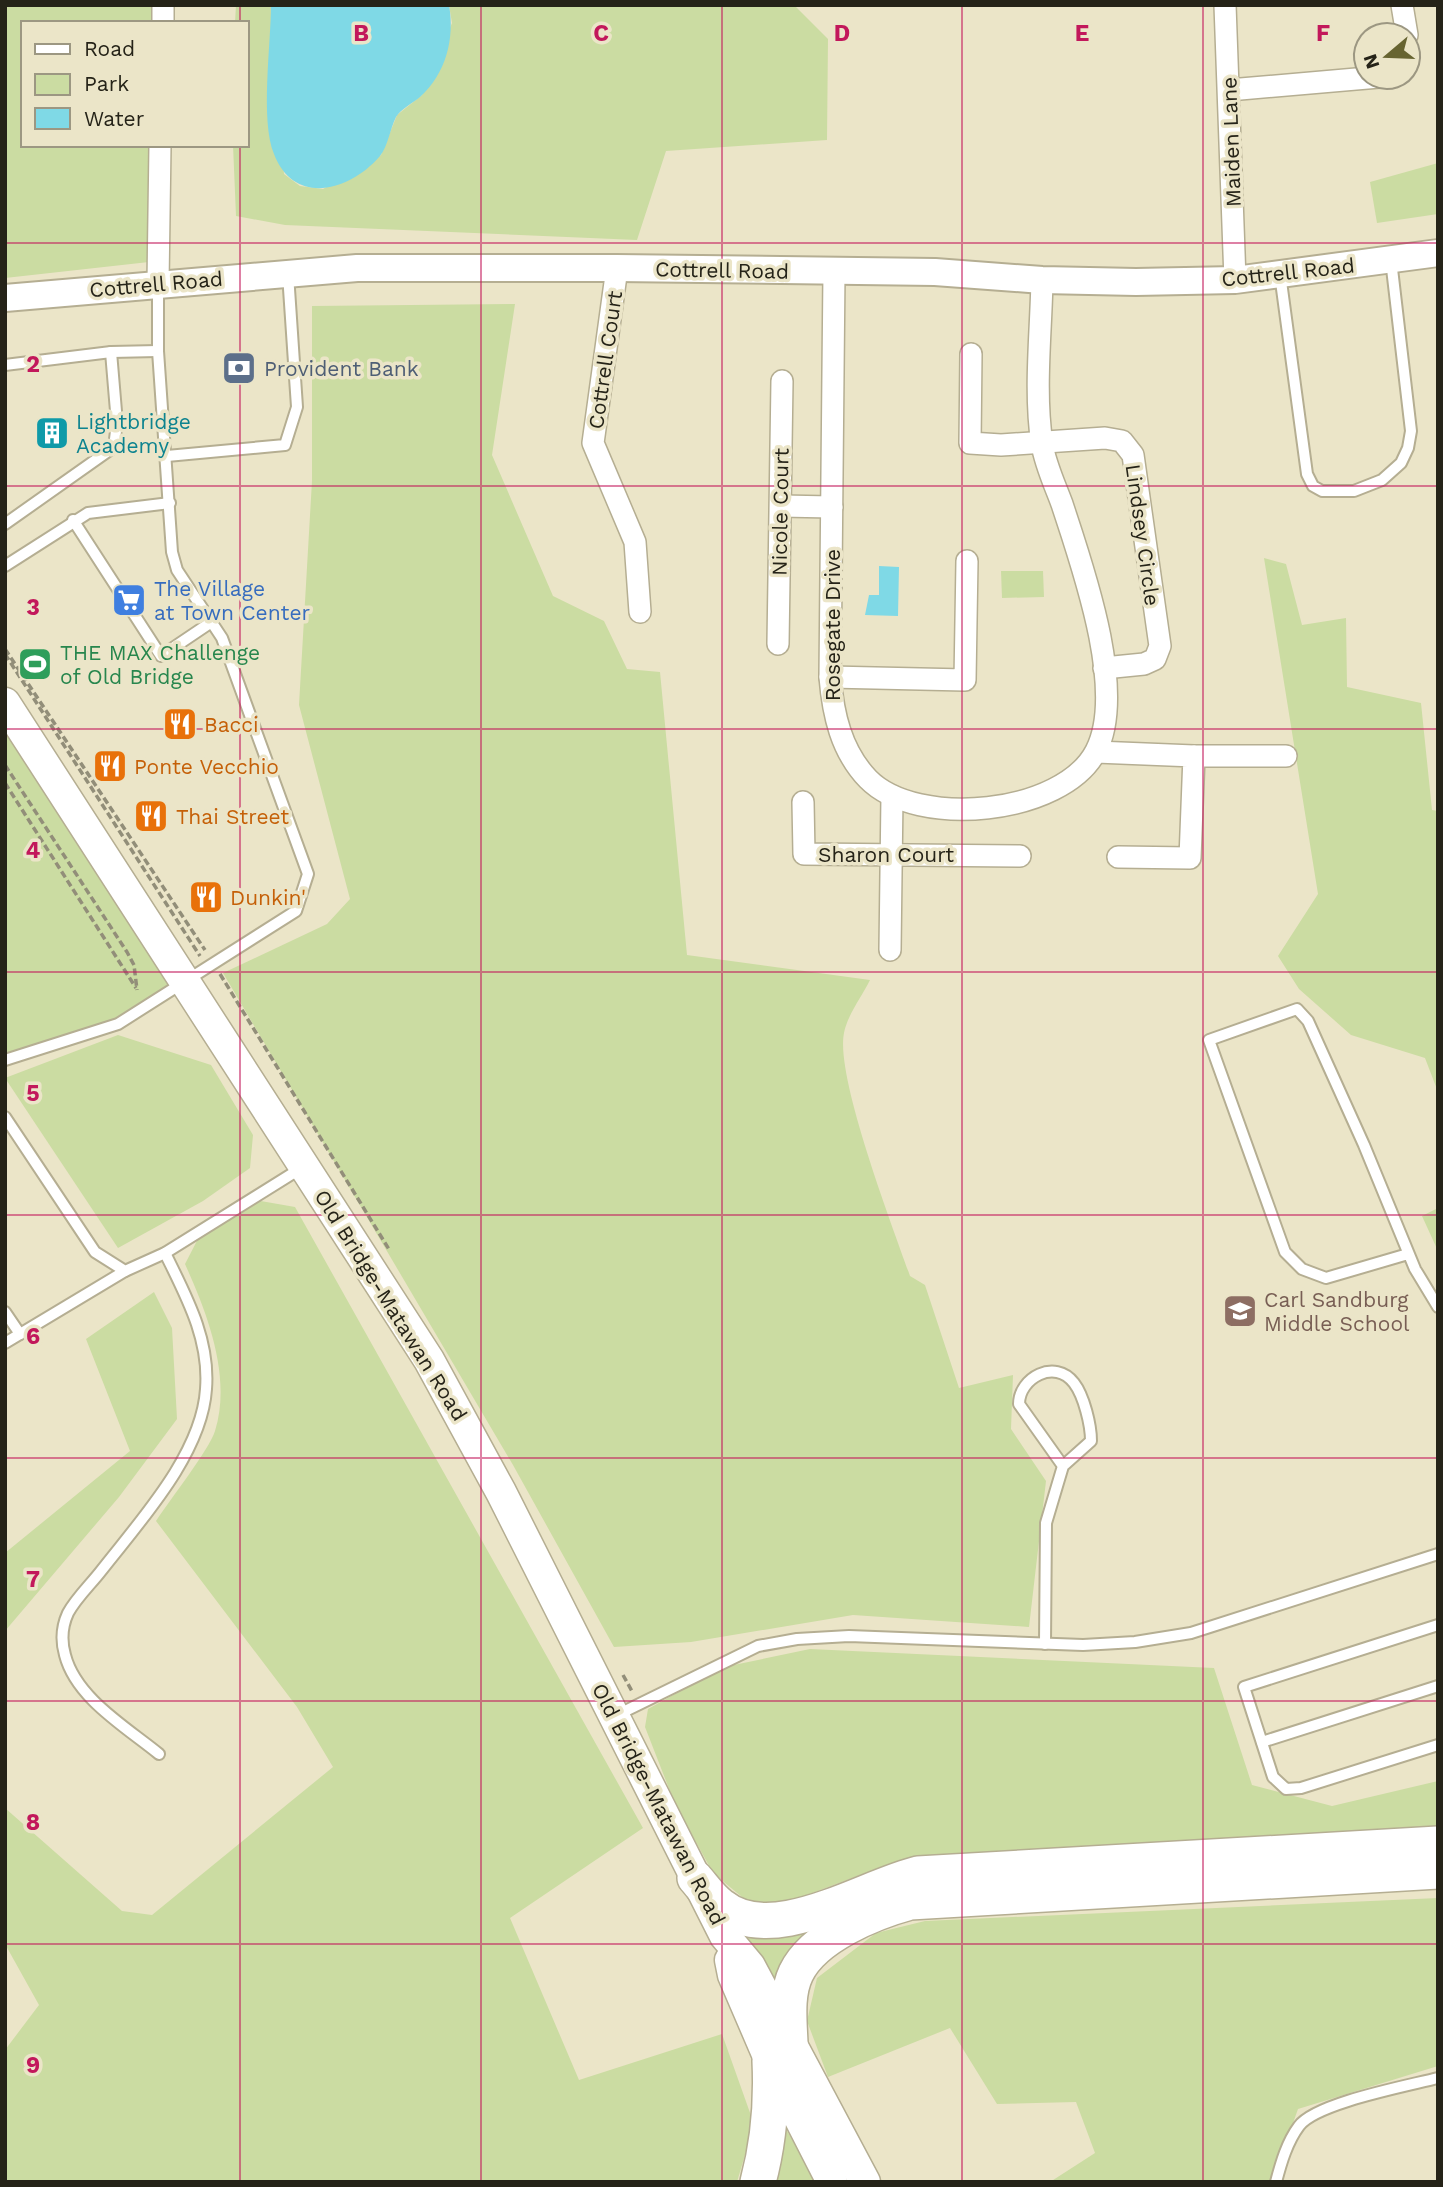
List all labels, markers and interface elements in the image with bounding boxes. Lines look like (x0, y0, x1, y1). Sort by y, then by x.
text: B (353, 20, 369, 47)
text: C (593, 20, 609, 47)
text: D (834, 20, 850, 47)
text: E (1075, 20, 1089, 47)
text: F (1316, 20, 1330, 47)
legend (21, 21, 248, 147)
north arrow (1352, 21, 1422, 91)
text: Road (84, 36, 135, 61)
text: N (1358, 51, 1385, 72)
text: Park (84, 71, 129, 96)
street label: Maiden Lane (1216, 76, 1246, 208)
text: Water (84, 106, 145, 131)
street label: Cottrell Road (1220, 253, 1356, 291)
street label: Cottrell Road (655, 256, 789, 284)
street label: Cottrell Road (88, 266, 224, 302)
street label: Cottrell Court (583, 289, 627, 431)
bank icon: Provident Bank (220, 349, 258, 387)
text: 2 (26, 351, 40, 378)
place label: Provident Bank (264, 356, 419, 381)
place label: Lightbridge Academy (76, 409, 191, 458)
building icon: Lightbridge Academy (33, 414, 71, 452)
street label: Nicole Court (766, 448, 794, 576)
street label: Lindsey Circle (1121, 462, 1165, 608)
street label: Rosegate Drive (820, 549, 845, 701)
place label: The Village at Town Center (154, 576, 311, 625)
supermarket icon: The Village at Town Center (110, 581, 148, 619)
text: 3 (26, 594, 40, 621)
place label: THE MAX Challenge of Old Bridge (60, 640, 260, 689)
sports icon: THE MAX Challenge of Old Bridge (16, 645, 54, 683)
restaurant icon: Bacci (161, 705, 199, 743)
place label: Bacci (204, 712, 259, 737)
restaurant icon: Ponte Vecchio (91, 747, 129, 785)
place label: Ponte Vecchio (134, 754, 279, 779)
restaurant icon: Thai Street (132, 797, 170, 835)
place label: Thai Street (176, 804, 289, 829)
text: 4 (26, 837, 41, 864)
street label: Sharon Court (818, 842, 954, 867)
restaurant icon: Dunkin' (187, 878, 225, 916)
place label: Dunkin' (230, 885, 306, 910)
text: 5 (26, 1080, 40, 1107)
street label: Old Bridge-Matawan Road (309, 1185, 473, 1425)
place label: Carl Sandburg Middle School (1264, 1287, 1410, 1336)
school or university icon: Carl Sandburg Middle School (1221, 1292, 1259, 1330)
text: 6 (26, 1323, 40, 1350)
text: 7 (26, 1566, 40, 1593)
street label: Old Bridge-Matawan Road (587, 1679, 731, 1929)
text: 8 (26, 1809, 40, 1836)
text: 9 (26, 2052, 40, 2079)

